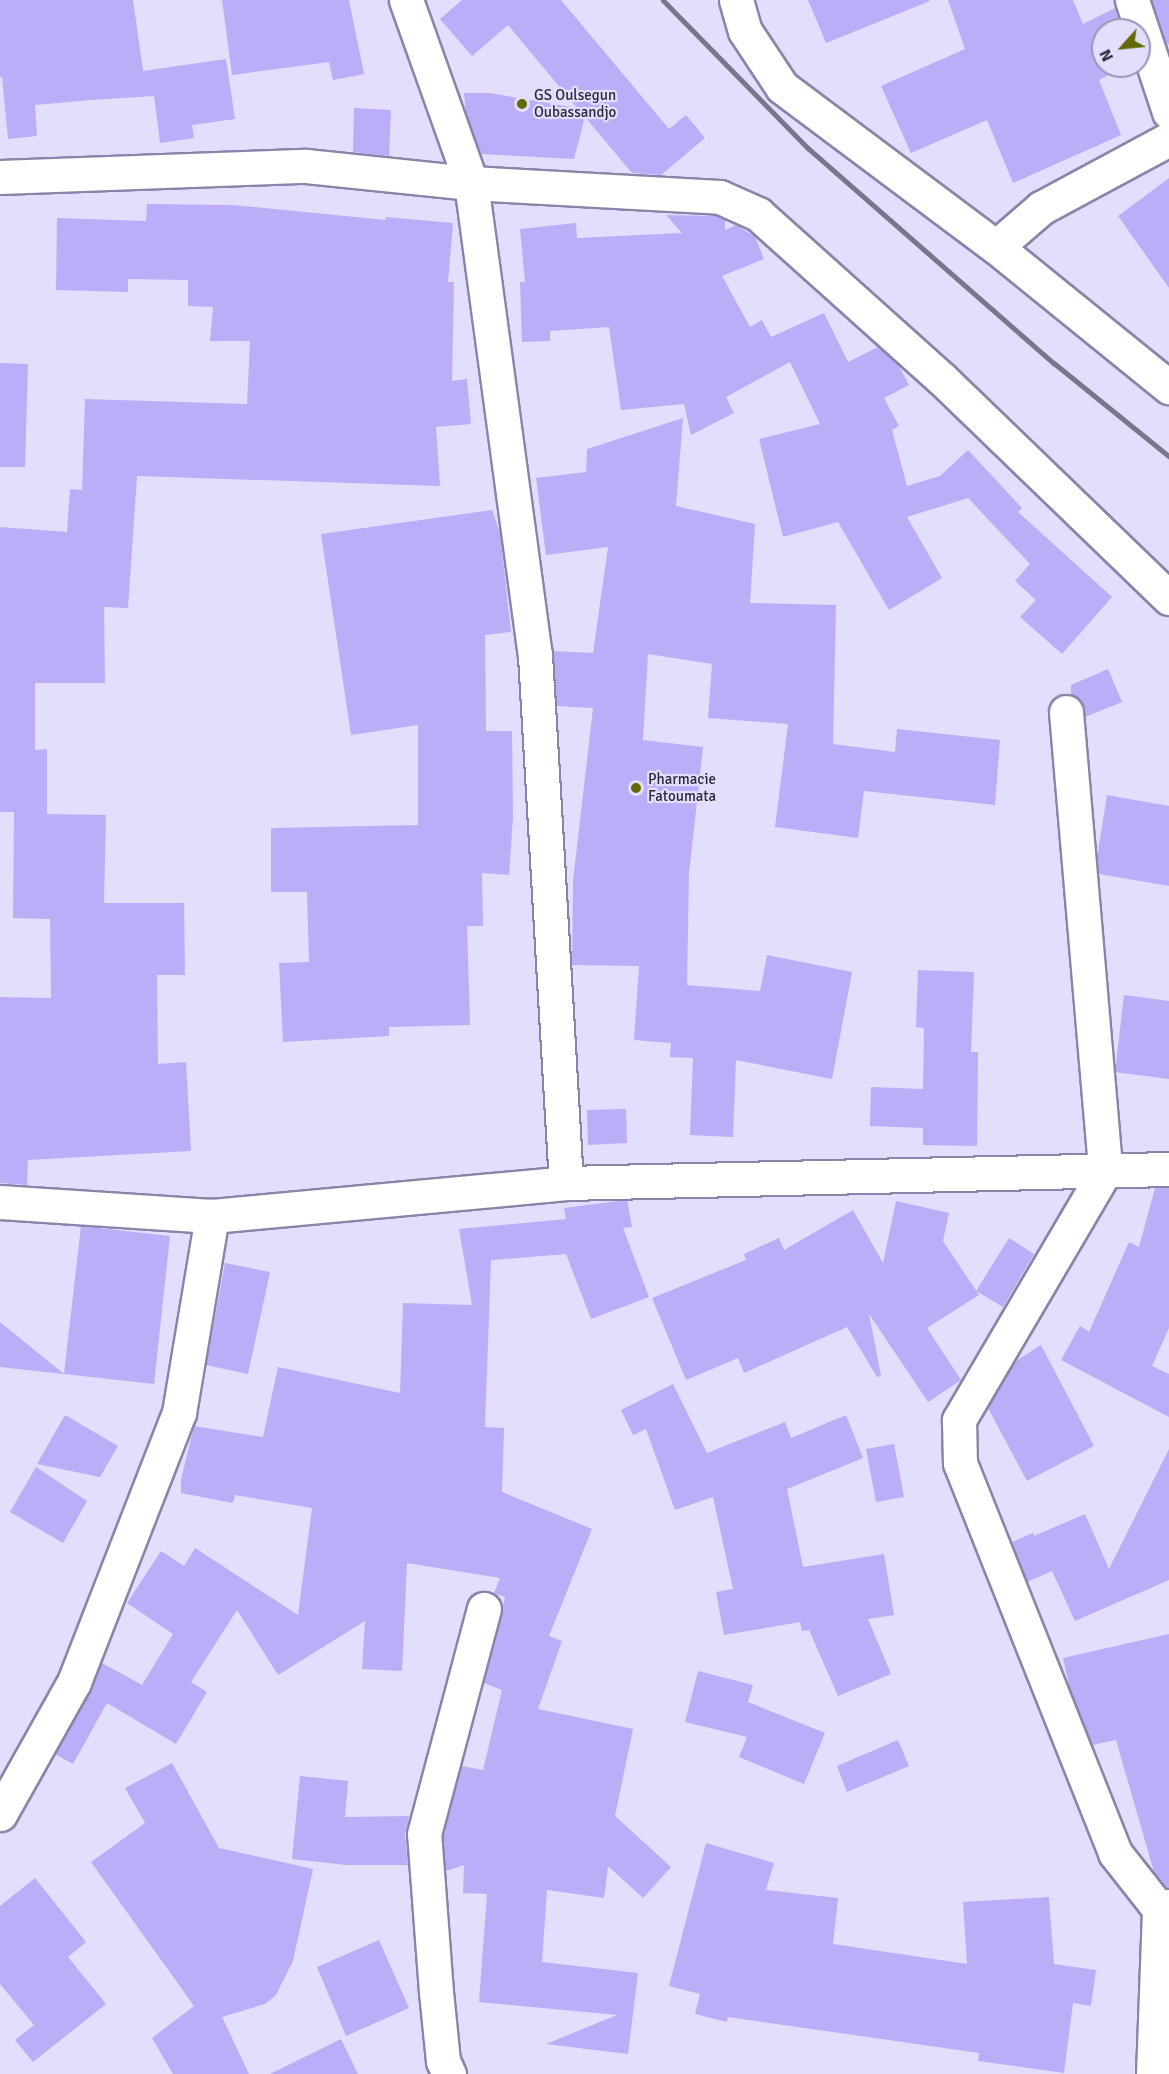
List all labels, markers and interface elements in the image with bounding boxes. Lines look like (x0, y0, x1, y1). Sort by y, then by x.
north arrow (1091, 18, 1151, 78)
text: N (1095, 46, 1118, 65)
place label: GS Oulsegun Oubassandjo (534, 86, 616, 121)
marker: GS Oulsegun Oubassandjo (515, 97, 529, 111)
place label: Pharmacie Fatoumata (648, 770, 716, 805)
marker: Pharmacie Fatoumata (629, 781, 643, 795)

